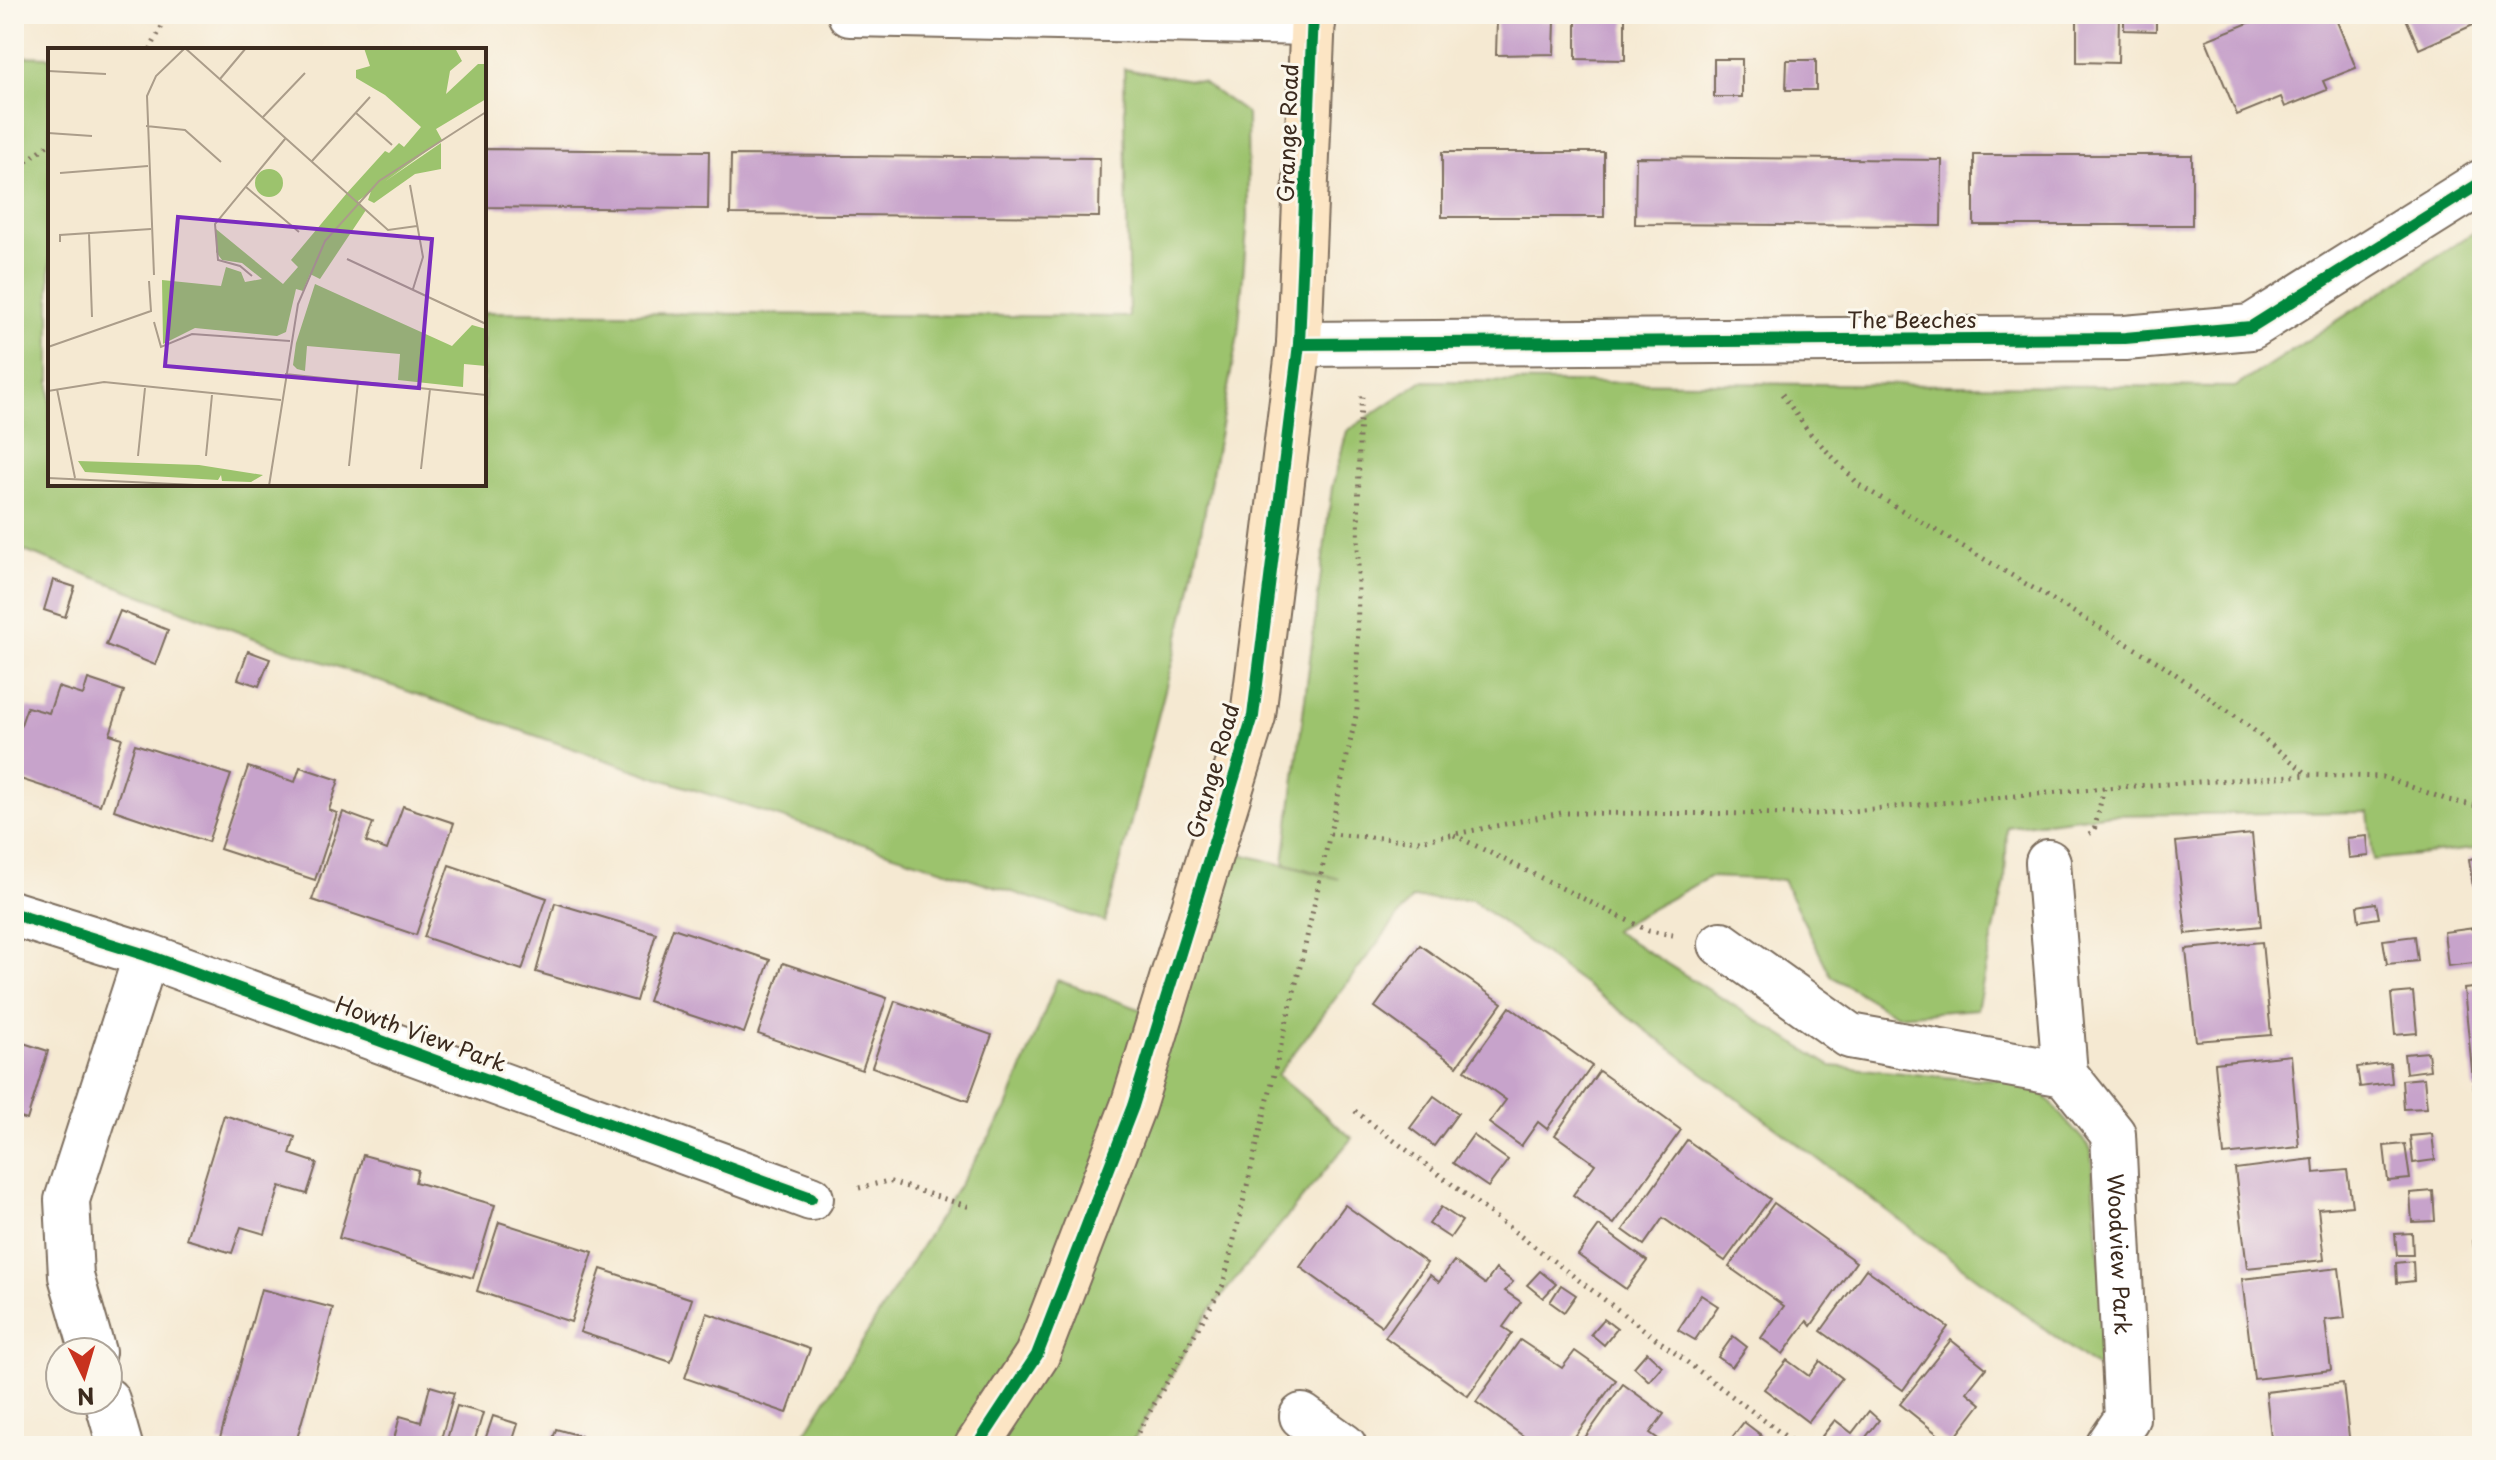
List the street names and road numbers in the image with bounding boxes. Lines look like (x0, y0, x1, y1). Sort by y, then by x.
street label: Grange Road (1268, 63, 1305, 203)
street label: The Beeches (1847, 302, 1977, 335)
street label: Grange Road (1177, 699, 1247, 842)
street label: Howth View Park (331, 986, 512, 1079)
street label: Woodview Park (2100, 1173, 2141, 1336)

